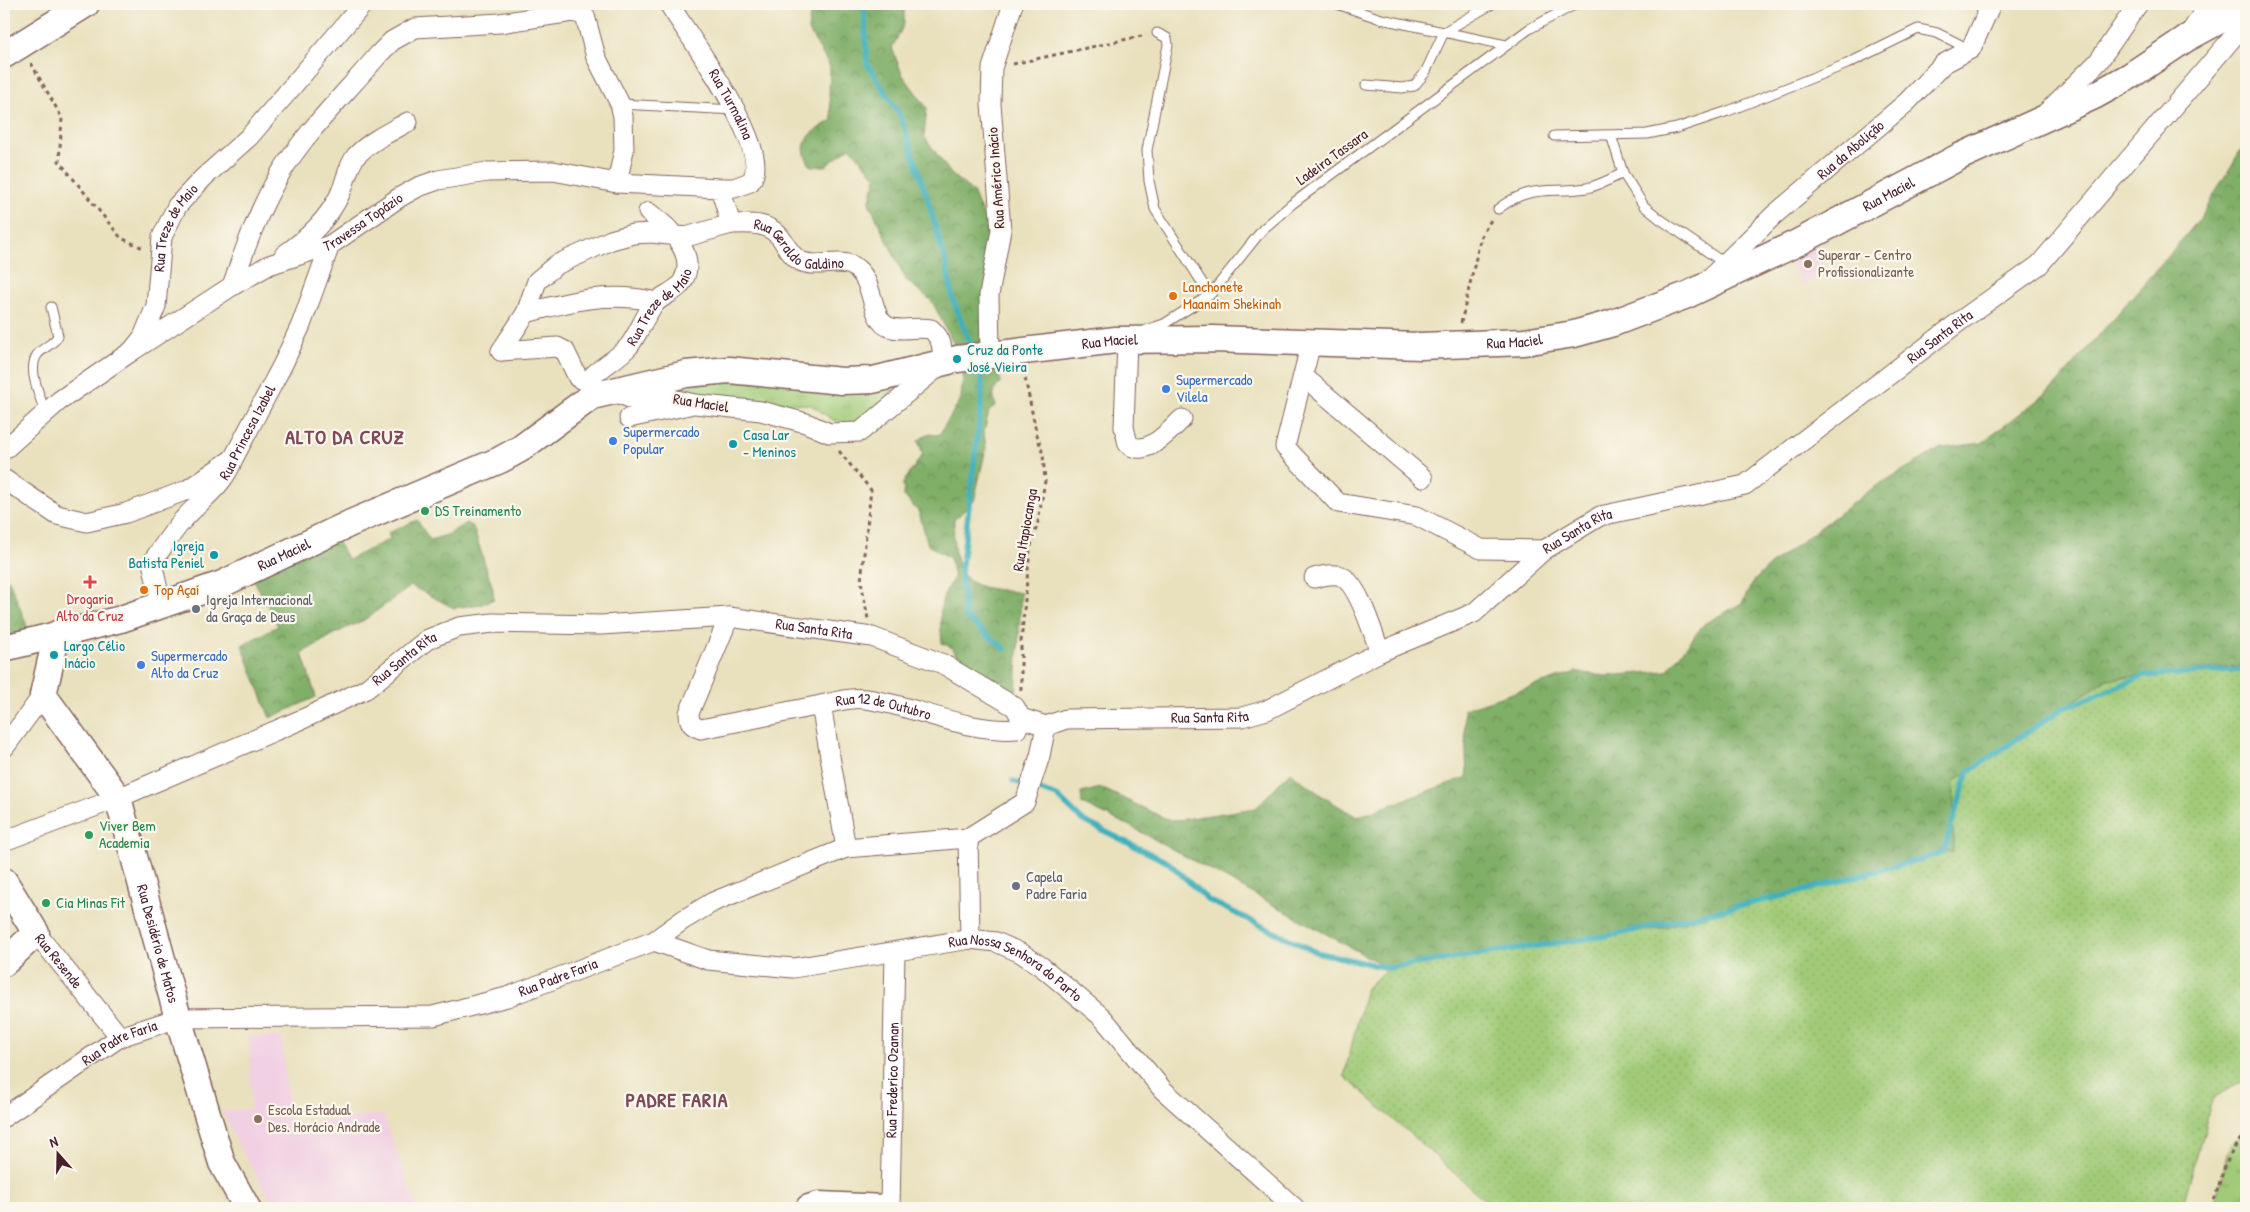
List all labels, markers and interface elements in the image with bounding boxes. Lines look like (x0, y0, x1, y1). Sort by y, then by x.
street label: Rua Turmalina (704, 65, 759, 142)
street label: Rua da Abolição (1812, 115, 1888, 184)
street label: Ladeira Tassara (1292, 123, 1372, 190)
street label: Rua Américo Inácio (981, 127, 1010, 229)
street label: Rua Maciel (1859, 171, 1918, 216)
street label: Rua Treze de Maio (148, 179, 203, 273)
street label: Travessa Topázio (320, 187, 407, 257)
street label: Rua Geraldo Galdino (752, 213, 844, 274)
place label: Superar - Centro Profissionalizante (1818, 244, 1914, 282)
marker: Superar - Centro Profissionalizante (1802, 258, 1814, 270)
street label: Rua Treze de Maio (621, 267, 697, 350)
place label: Lanchonete Maanaim Shekinah (1183, 276, 1281, 314)
marker: Lanchonete Maanaim Shekinah (1167, 290, 1179, 302)
street label: Rua Santa Rita (1902, 304, 1977, 368)
street label: Rua Maciel (1486, 328, 1544, 353)
street label: Rua Maciel (1081, 329, 1138, 354)
place label: Cruz da Ponte José Vieira (967, 339, 1043, 377)
marker: Cruz da Ponte José Vieira (951, 353, 963, 365)
place label: Supermercado Vilela (1176, 369, 1253, 407)
street label: Rua Princesa Izabel (214, 381, 280, 484)
marker: Supermercado Vilela (1160, 383, 1172, 395)
street label: Rua Maciel (672, 388, 730, 417)
place label: Supermercado Popular (623, 421, 700, 459)
district label: ALTO DA CRUZ (285, 423, 405, 450)
place label: Casa Lar - Meninos (743, 424, 796, 462)
marker: Supermercado Popular (607, 435, 619, 447)
marker: Casa Lar - Meninos (727, 438, 739, 450)
street label: Rua Itapiocanga (1007, 487, 1042, 573)
place label: DS Treinamento (435, 500, 521, 521)
street label: Rua Santa Rita (1538, 503, 1614, 559)
marker: DS Treinamento (419, 505, 431, 517)
street label: Rua Maciel (254, 533, 314, 576)
place label: Igreja Batista Peniel (128, 535, 204, 573)
marker: Igreja Batista Peniel (208, 549, 220, 561)
marker: Drogaria Alto da Cruz (84, 576, 96, 588)
place label: Top Açaí (154, 579, 199, 600)
marker: Top Açaí (138, 584, 150, 596)
place label: Drogaria Alto da Cruz (56, 588, 124, 626)
place label: Igreja Internacional da Graça de Deus (206, 589, 313, 627)
marker: Igreja Internacional da Graça de Deus (190, 603, 202, 615)
street label: Rua Santa Rita (774, 613, 854, 644)
street label: Rua Santa Rita (367, 626, 439, 690)
place label: Largo Célio Inácio (64, 635, 125, 673)
place label: Supermercado Alto da Cruz (151, 645, 228, 683)
marker: Largo Célio Inácio (48, 649, 60, 661)
marker: Supermercado Alto da Cruz (135, 659, 147, 671)
street label: Rua 12 de Outubro (834, 687, 934, 725)
street label: Rua Santa Rita (1171, 705, 1251, 728)
place label: Viver Bem Academia (99, 815, 156, 853)
marker: Viver Bem Academia (83, 829, 95, 841)
place label: Capela Padre Faria (1026, 866, 1087, 904)
marker: Capela Padre Faria (1010, 880, 1022, 892)
street label: Rua Desidério de Matos (132, 882, 184, 1005)
place label: Cia Minas Fit (56, 892, 126, 913)
marker: Cia Minas Fit (40, 897, 52, 909)
street label: Rua Nossa Senhora do Parto (947, 928, 1087, 1006)
street label: Rua Resende (30, 929, 88, 993)
street label: Rua Padre Faria (515, 952, 600, 1002)
street label: Rua Padre Faria (77, 1015, 160, 1070)
street label: Rua Frederico Ozanan (880, 1022, 904, 1138)
district label: PADRE FARIA (625, 1086, 729, 1113)
place label: Escola Estadual Des. Horácio Andrade (268, 1099, 380, 1137)
marker: Escola Estadual Des. Horácio Andrade (252, 1113, 264, 1125)
north arrow (32, 1130, 82, 1180)
text: N (47, 1131, 61, 1152)

